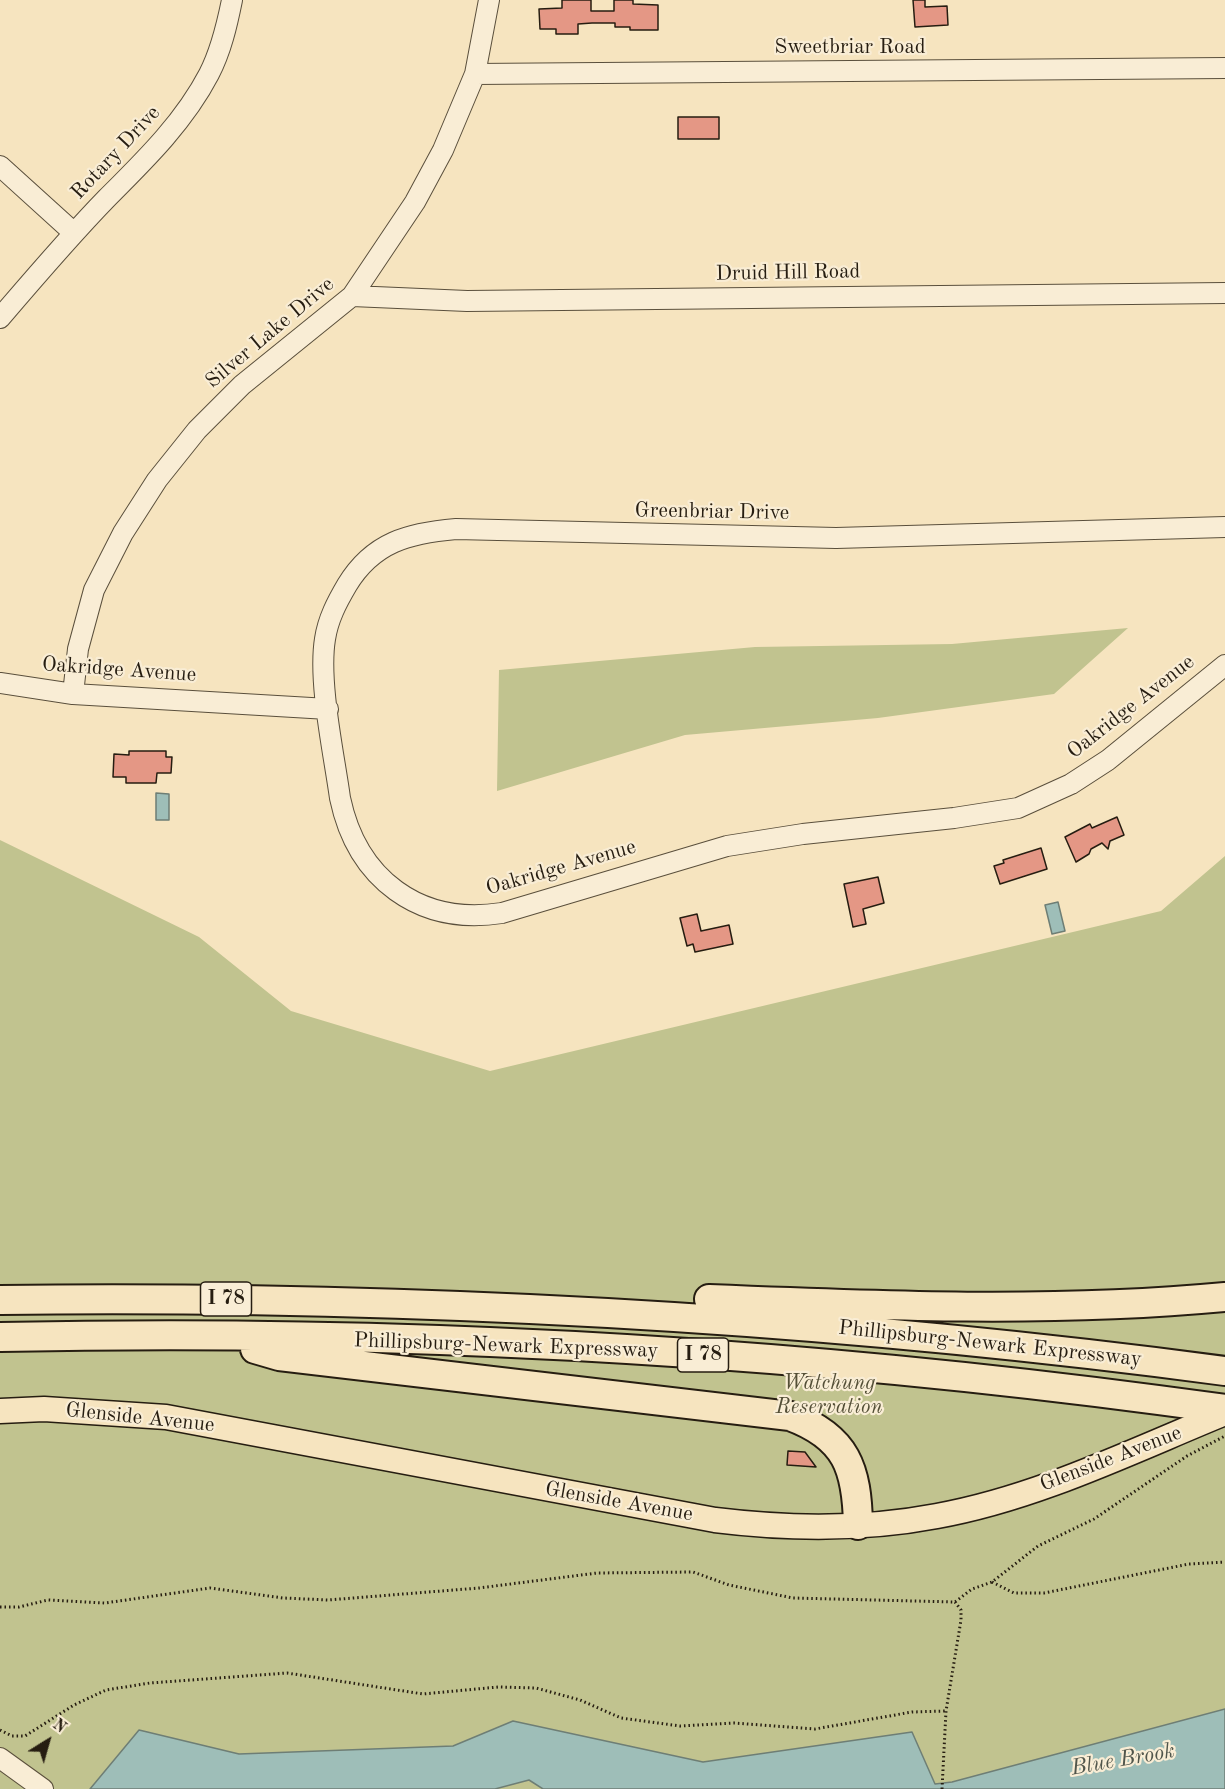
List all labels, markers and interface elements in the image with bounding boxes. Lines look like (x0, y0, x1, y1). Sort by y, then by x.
street label: Sweetbriar Road (774, 34, 926, 60)
street label: Rotary Drive (66, 101, 166, 205)
street label: Druid Hill Road (715, 259, 861, 287)
street label: Silver Lake Drive (201, 272, 339, 394)
street label: Greenbriar Drive (634, 498, 790, 526)
street label: Oakridge Avenue (1062, 649, 1200, 765)
street label: Oakridge Avenue (41, 652, 197, 688)
street label: Oakridge Avenue (483, 835, 639, 901)
road number: I 78 (200, 1282, 252, 1316)
street label: Phillipsburg-Newark Expressway (837, 1316, 1143, 1372)
street label: Phillipsburg-Newark Expressway (353, 1328, 659, 1364)
road number: I 78 (678, 1338, 728, 1372)
park label: Watchung Reservation (776, 1370, 882, 1420)
street label: Glenside Avenue (64, 1398, 216, 1438)
street label: Glenside Avenue (1037, 1420, 1185, 1498)
street label: Glenside Avenue (543, 1477, 695, 1527)
north arrow (18, 1711, 78, 1771)
text: N (49, 1717, 69, 1737)
water label: Blue Brook (1069, 1738, 1177, 1782)

